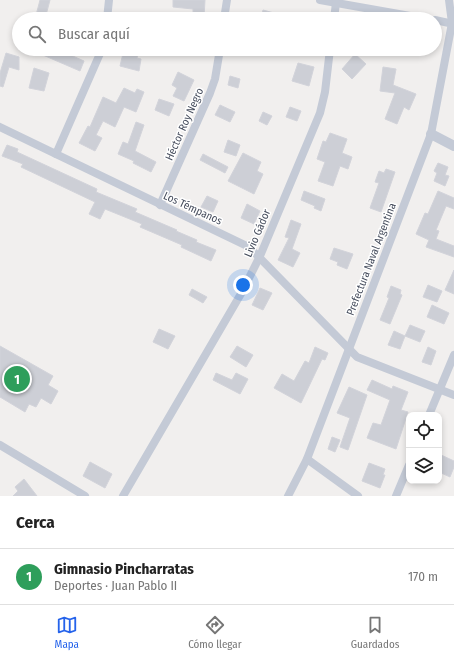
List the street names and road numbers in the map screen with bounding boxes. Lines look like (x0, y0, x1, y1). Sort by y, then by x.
street label: Héctor Roy Negro (163, 86, 206, 163)
street label: Los Témpanos (161, 189, 225, 228)
street label: Prefectura Naval Argentina (344, 201, 399, 317)
street label: Livio Gádor (242, 207, 273, 259)

